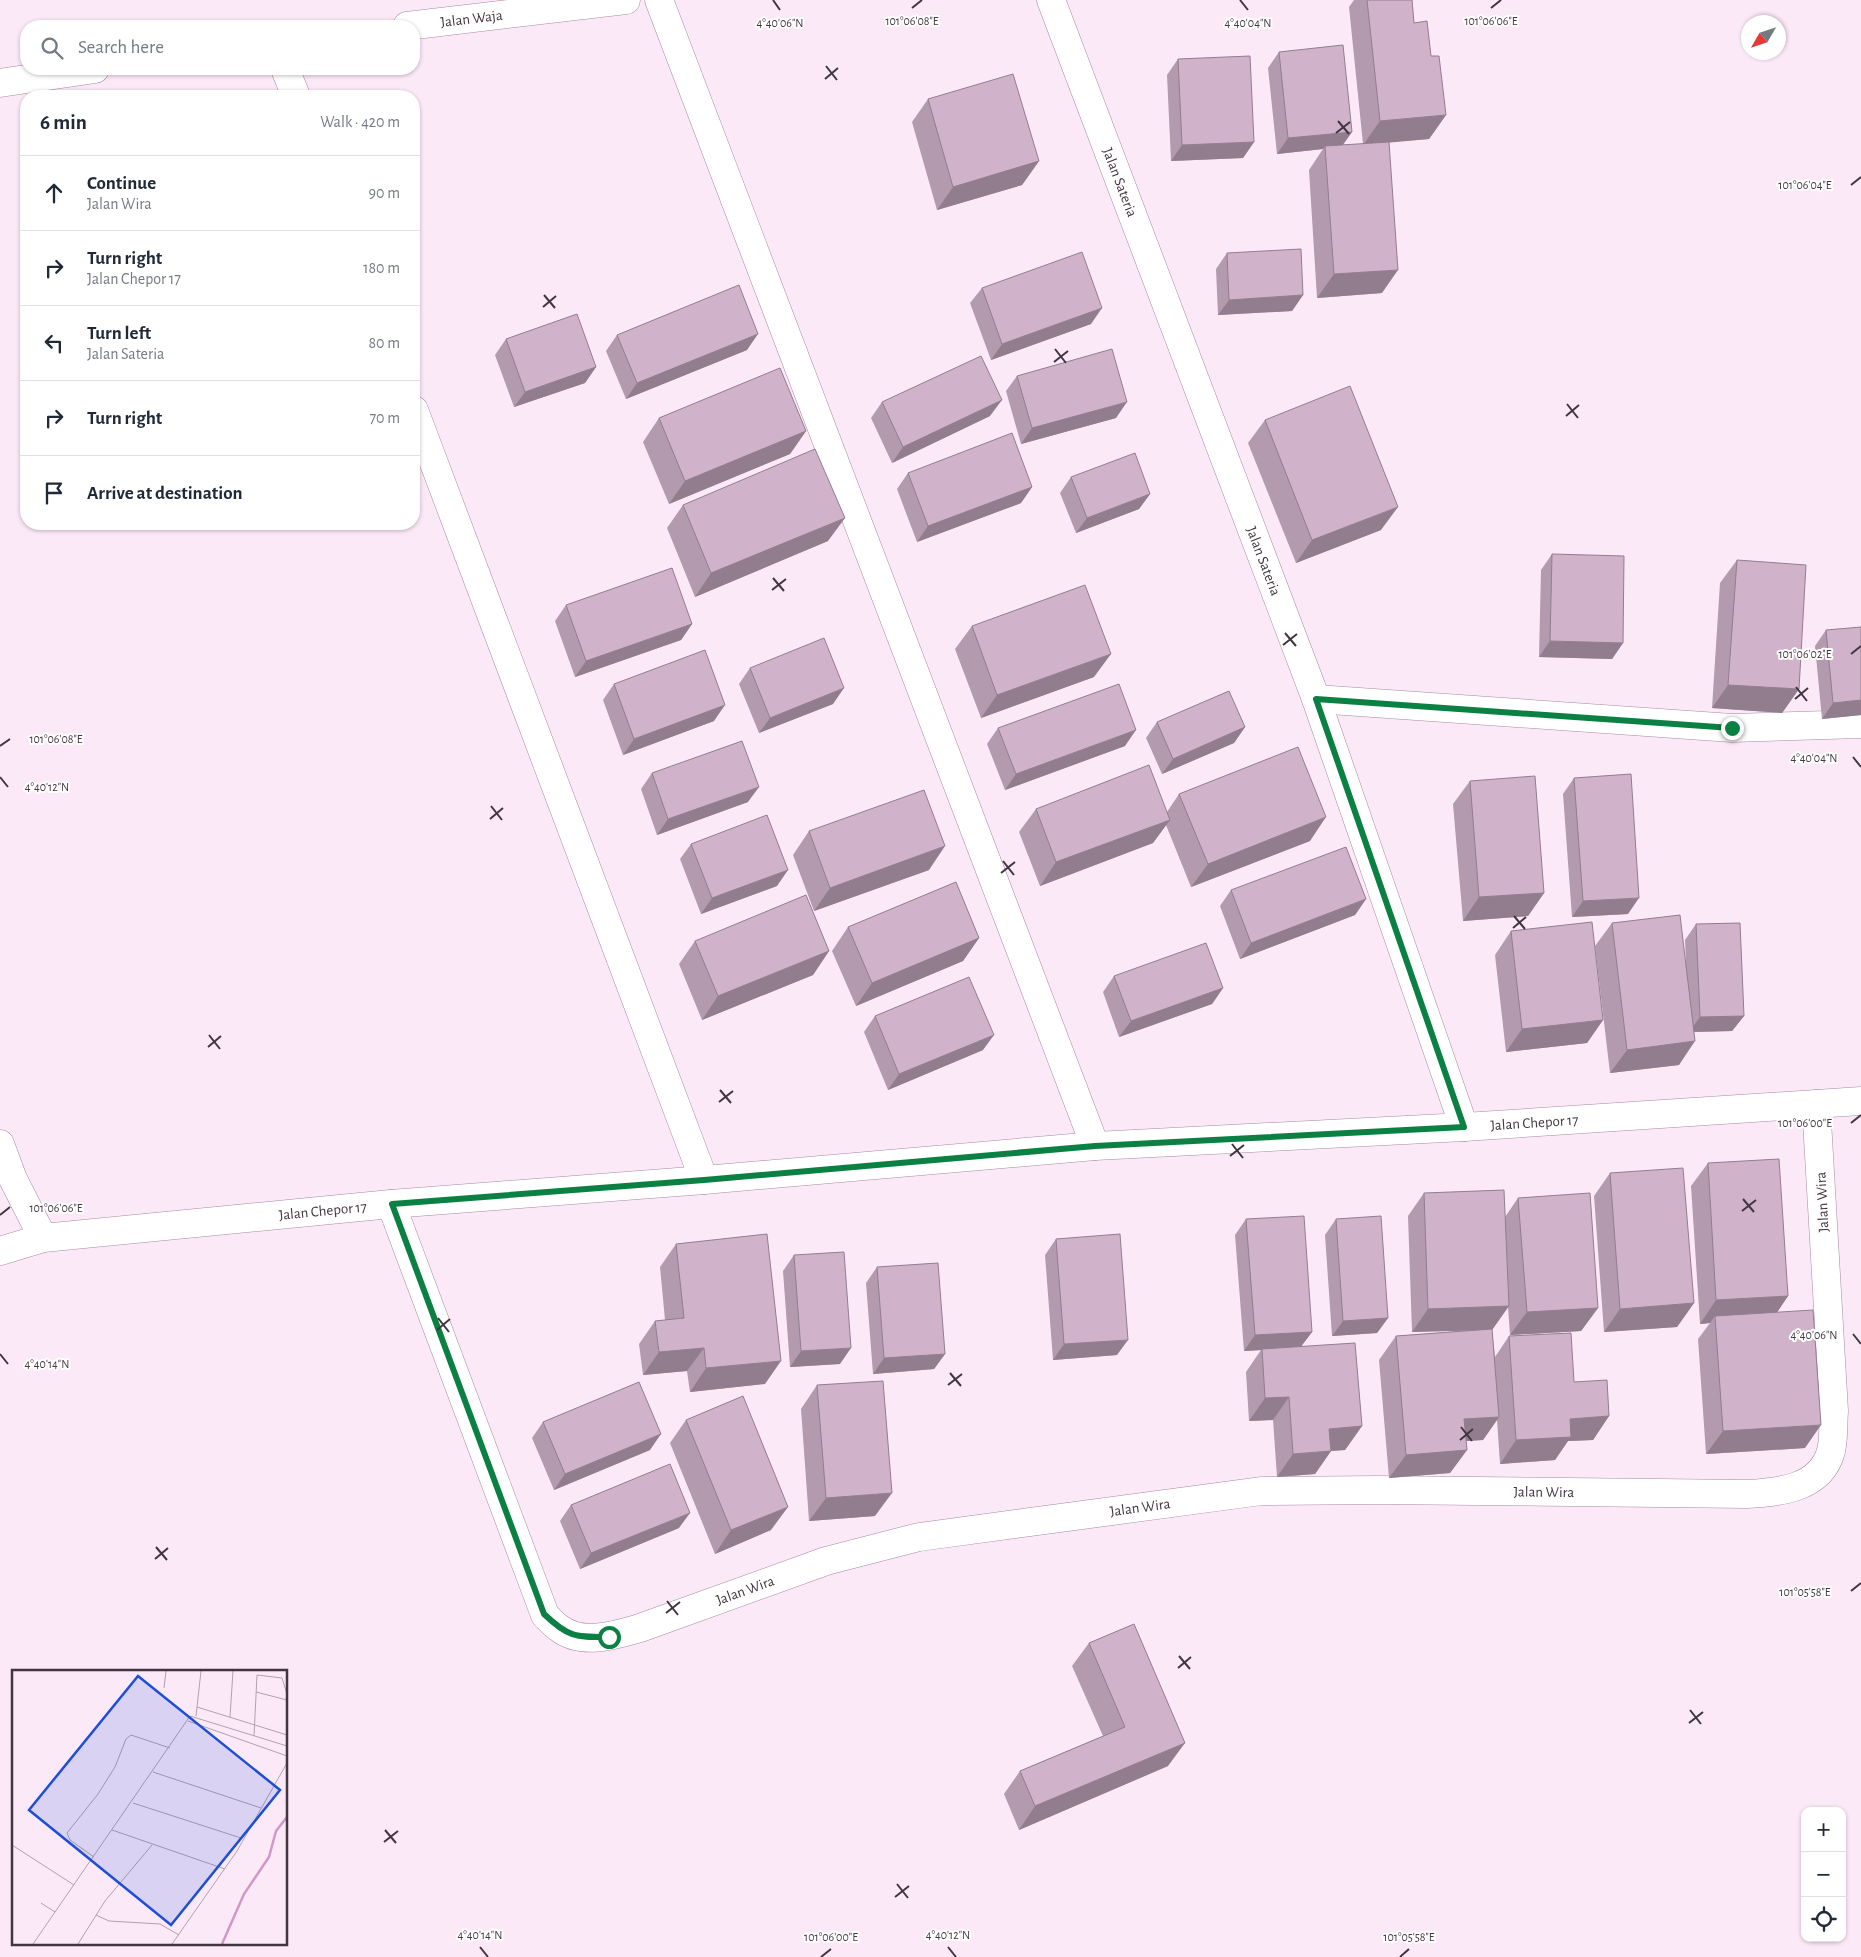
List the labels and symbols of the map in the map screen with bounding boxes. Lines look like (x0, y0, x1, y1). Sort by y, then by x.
street label: Jalan Waja (440, 8, 504, 30)
text: 101°06'08"E (885, 15, 939, 27)
text: 101°06'06"E (1464, 15, 1518, 27)
north arrow (1741, 15, 1786, 60)
text: 4°40'06"N (757, 17, 803, 29)
text: 4°40'04"N (1224, 17, 1272, 29)
street label: Jalan Sateria (1100, 146, 1140, 219)
text: 101°06'04"E (1778, 179, 1832, 191)
street label: Jalan Sateria (1243, 525, 1283, 598)
text: 101°06'02"E (1778, 648, 1832, 660)
route end (1721, 717, 1744, 740)
text: 101°06'08"E (29, 733, 83, 745)
text: 4°40'04"N (1790, 752, 1838, 764)
text: 4°40'12"N (25, 781, 69, 793)
street label: Jalan Chepor 17 (1490, 1113, 1579, 1133)
text: 101°06'00"E (1778, 1117, 1832, 1129)
street label: Jalan Wira (1813, 1171, 1832, 1233)
street label: Jalan Chepor 17 (278, 1199, 367, 1223)
text: 101°06'06"E (29, 1202, 83, 1214)
text: 4°40'06"N (1791, 1329, 1837, 1341)
text: 4°40'14"N (25, 1358, 69, 1370)
street label: Jalan Wira (1513, 1484, 1574, 1500)
street label: Jalan Wira (1109, 1496, 1171, 1519)
street label: Jalan Wira (714, 1573, 776, 1608)
text: 101°05'58"E (1779, 1586, 1831, 1598)
route start (598, 1626, 621, 1649)
inset map (12, 1670, 288, 1944)
text: 4°40'14"N (458, 1929, 502, 1941)
text: 4°40'12"N (926, 1929, 970, 1941)
text: 101°06'00"E (804, 1931, 858, 1943)
text: 101°05'58"E (1383, 1931, 1435, 1943)

